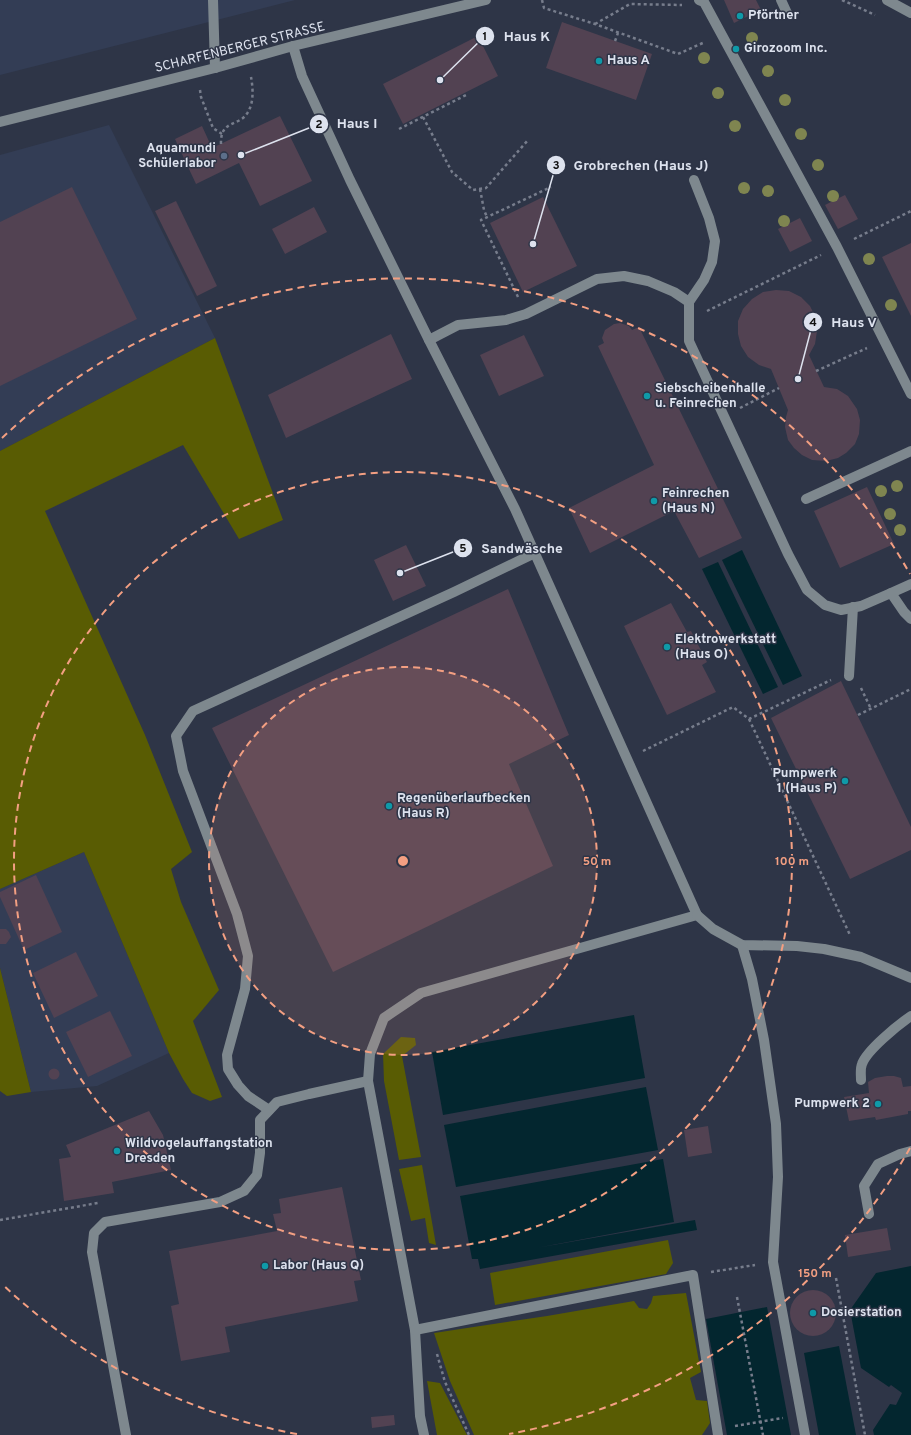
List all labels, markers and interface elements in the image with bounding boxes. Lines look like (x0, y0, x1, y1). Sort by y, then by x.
place label: Pförtner (748, 8, 799, 24)
marker: Pförtner (735, 11, 745, 21)
street label: SCHARFENBERGER STRASSE (153, 19, 327, 77)
callout: Haus K (475, 23, 558, 49)
text: 1 (483, 29, 487, 45)
text: Haus K (504, 29, 550, 46)
place label: Girozoom Inc. (744, 41, 827, 57)
marker: Girozoom Inc. (731, 44, 741, 54)
place label: Haus A (607, 53, 650, 69)
marker: Haus A (594, 56, 604, 66)
callout: Haus I (309, 111, 385, 137)
text: Haus I (337, 116, 377, 133)
text: 2 (315, 117, 323, 133)
place label: Aquamundi Schülerlabor (138, 141, 217, 172)
marker: Aquamundi Schülerlabor (219, 151, 229, 161)
callout: Grobrechen (Haus J) (546, 152, 717, 178)
text: 3 (552, 158, 560, 174)
text: Grobrechen (Haus J) (574, 158, 708, 175)
callout: Haus V (803, 309, 885, 335)
text: 4 (809, 315, 817, 331)
text: Haus V (831, 315, 877, 332)
place label: Siebscheibenhalle u. Feinrechen (655, 381, 766, 412)
marker: Siebscheibenhalle u. Feinrechen (642, 391, 652, 401)
place label: Feinrechen (Haus N) (662, 486, 730, 517)
marker: Feinrechen (Haus N) (649, 496, 659, 506)
callout: Sandwäsche (453, 535, 571, 561)
text: 5 (459, 541, 467, 557)
text: Sandwäsche (481, 541, 563, 558)
place label: Elektrowerkstatt (Haus O) (675, 632, 776, 663)
marker: Elektrowerkstatt (Haus O) (662, 642, 672, 652)
place label: Pumpwerk 1 (Haus P) (773, 766, 837, 797)
marker: Pumpwerk 1 (Haus P) (840, 776, 850, 786)
place label: Regenüberlaufbecken (Haus R) (397, 791, 531, 822)
marker: Regenüberlaufbecken (Haus R) (384, 801, 394, 811)
centre of rings (396, 854, 410, 868)
text: 50 m (583, 854, 611, 870)
text: 100 m (775, 854, 809, 870)
place label: Pumpwerk 2 (794, 1096, 870, 1112)
marker: Pumpwerk 2 (873, 1099, 883, 1109)
place label: Wildvogelauffangstation Dresden (125, 1136, 273, 1167)
marker: Wildvogelauffangstation Dresden (112, 1146, 122, 1156)
place label: Labor (Haus Q) (273, 1258, 364, 1274)
marker: Labor (Haus Q) (260, 1261, 270, 1271)
text: 150 m (798, 1266, 832, 1282)
place label: Dosierstation (821, 1305, 902, 1321)
marker: Dosierstation (808, 1308, 818, 1318)

